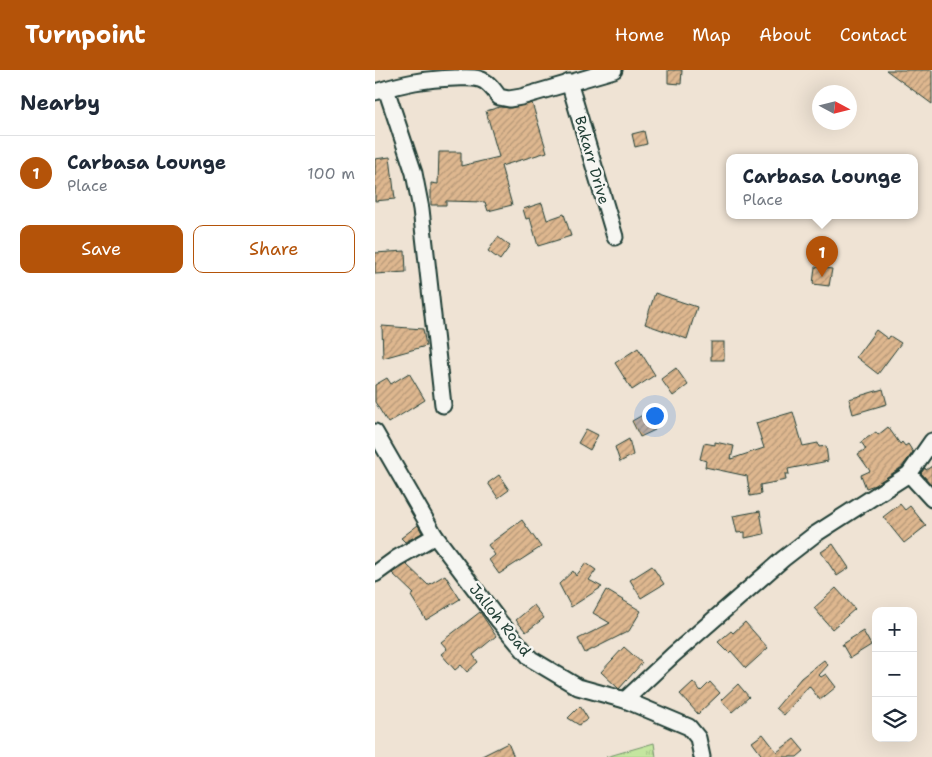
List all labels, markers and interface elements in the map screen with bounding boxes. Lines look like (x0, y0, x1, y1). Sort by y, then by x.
text: Turnpoint (25, 19, 146, 51)
text: Home (615, 23, 664, 47)
text: Map (692, 23, 731, 47)
text: About (759, 23, 812, 47)
text: Contact (840, 23, 907, 47)
north arrow (812, 85, 857, 130)
text: Nearby (20, 89, 100, 117)
street label: Bakarr Drive (570, 114, 614, 206)
text: Carbasa Lounge (67, 150, 226, 175)
popup (726, 154, 918, 219)
text: 1 (32, 163, 40, 184)
text: 100 m (307, 163, 355, 184)
text: Carbasa Lounge (742, 164, 902, 189)
text: Place (67, 175, 108, 196)
text: Place (742, 189, 783, 210)
button: Save (20, 225, 183, 273)
button: Share (193, 225, 355, 273)
pin: 1 (806, 236, 838, 277)
your location (642, 403, 668, 429)
street label: Jalloh Road (465, 579, 536, 661)
map controls (872, 607, 917, 742)
button: + (872, 607, 917, 652)
button: − (872, 652, 917, 697)
button: layers (872, 697, 917, 742)

